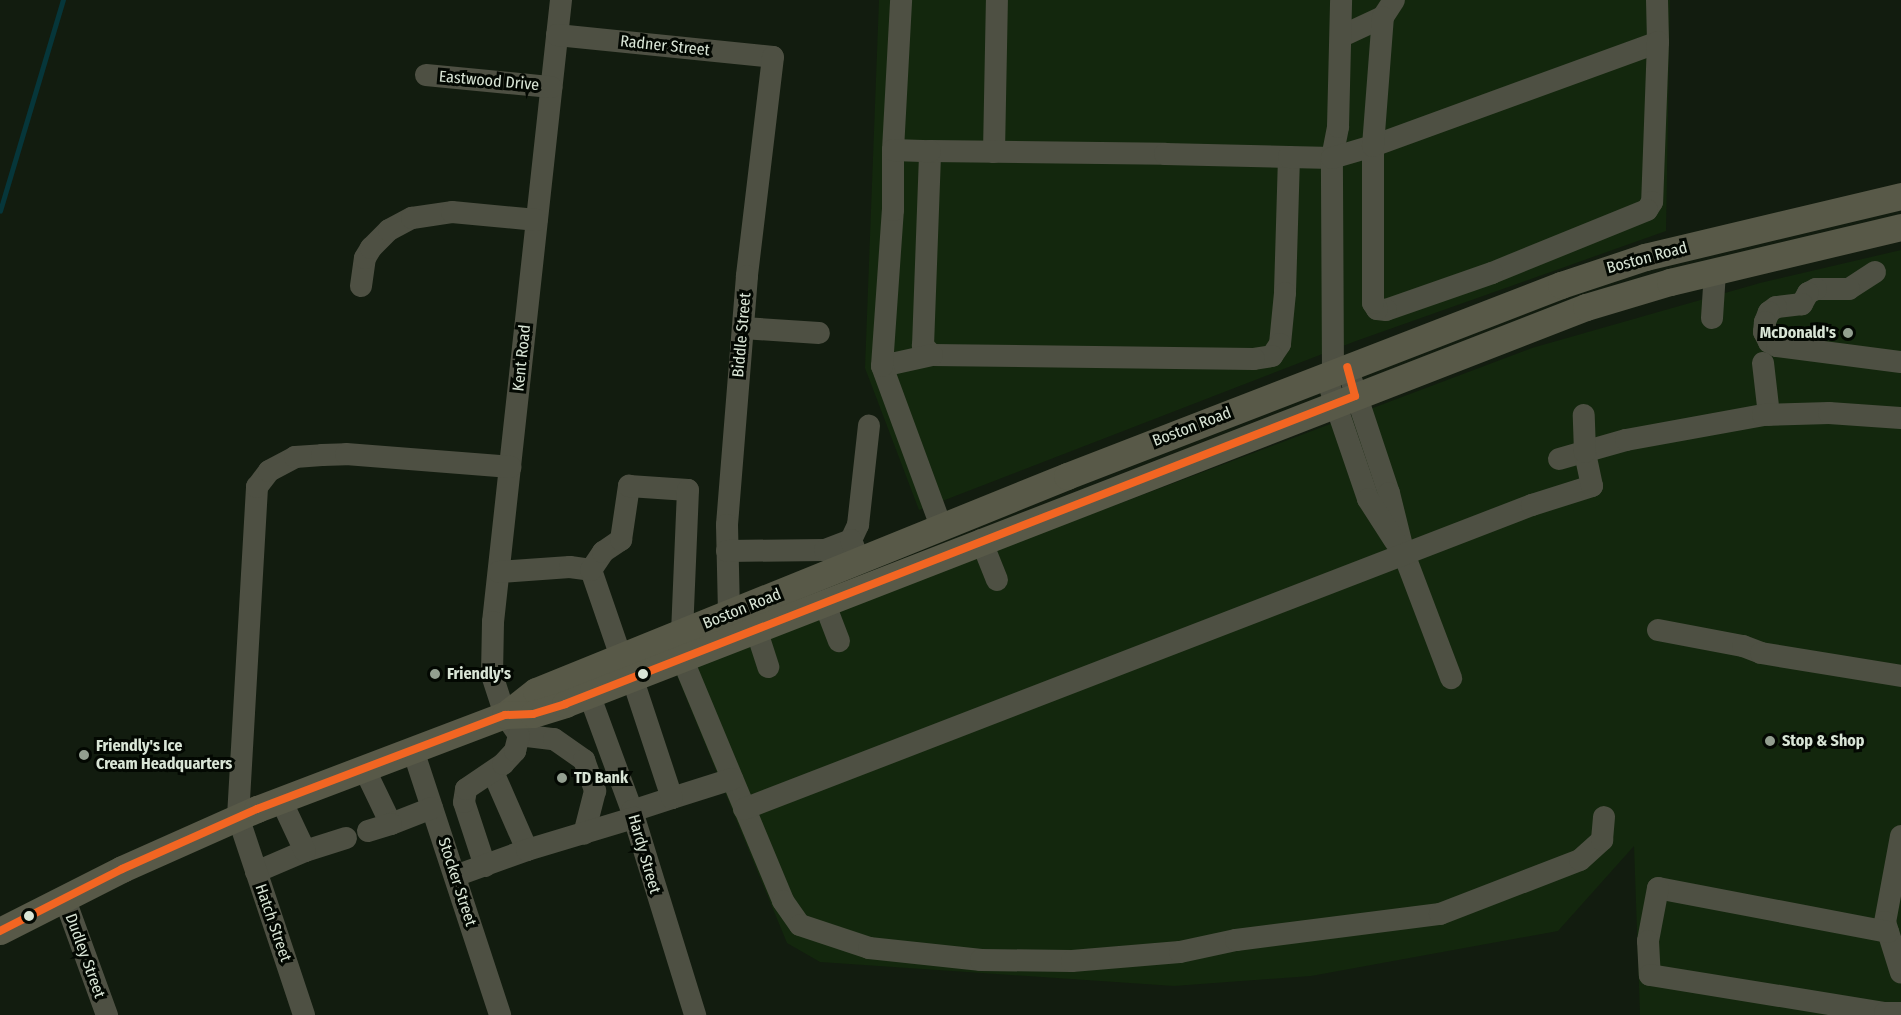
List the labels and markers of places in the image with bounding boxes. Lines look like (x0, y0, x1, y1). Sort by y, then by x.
place label: McDonald's (1760, 323, 1836, 343)
marker: McDonald's (1841, 326, 1855, 340)
place label: Friendly's (447, 664, 511, 684)
marker: Friendly's (428, 667, 442, 681)
unlabelled marker (637, 668, 649, 680)
place label: Stop & Shop (1782, 731, 1865, 751)
marker: Stop & Shop (1763, 734, 1777, 748)
place label: Friendly's Ice Cream Headquarters (96, 736, 232, 774)
marker: Friendly's Ice Cream Headquarters (77, 748, 91, 762)
place label: TD Bank (574, 768, 628, 788)
marker: TD Bank (555, 771, 569, 785)
unlabelled marker (23, 910, 35, 922)

